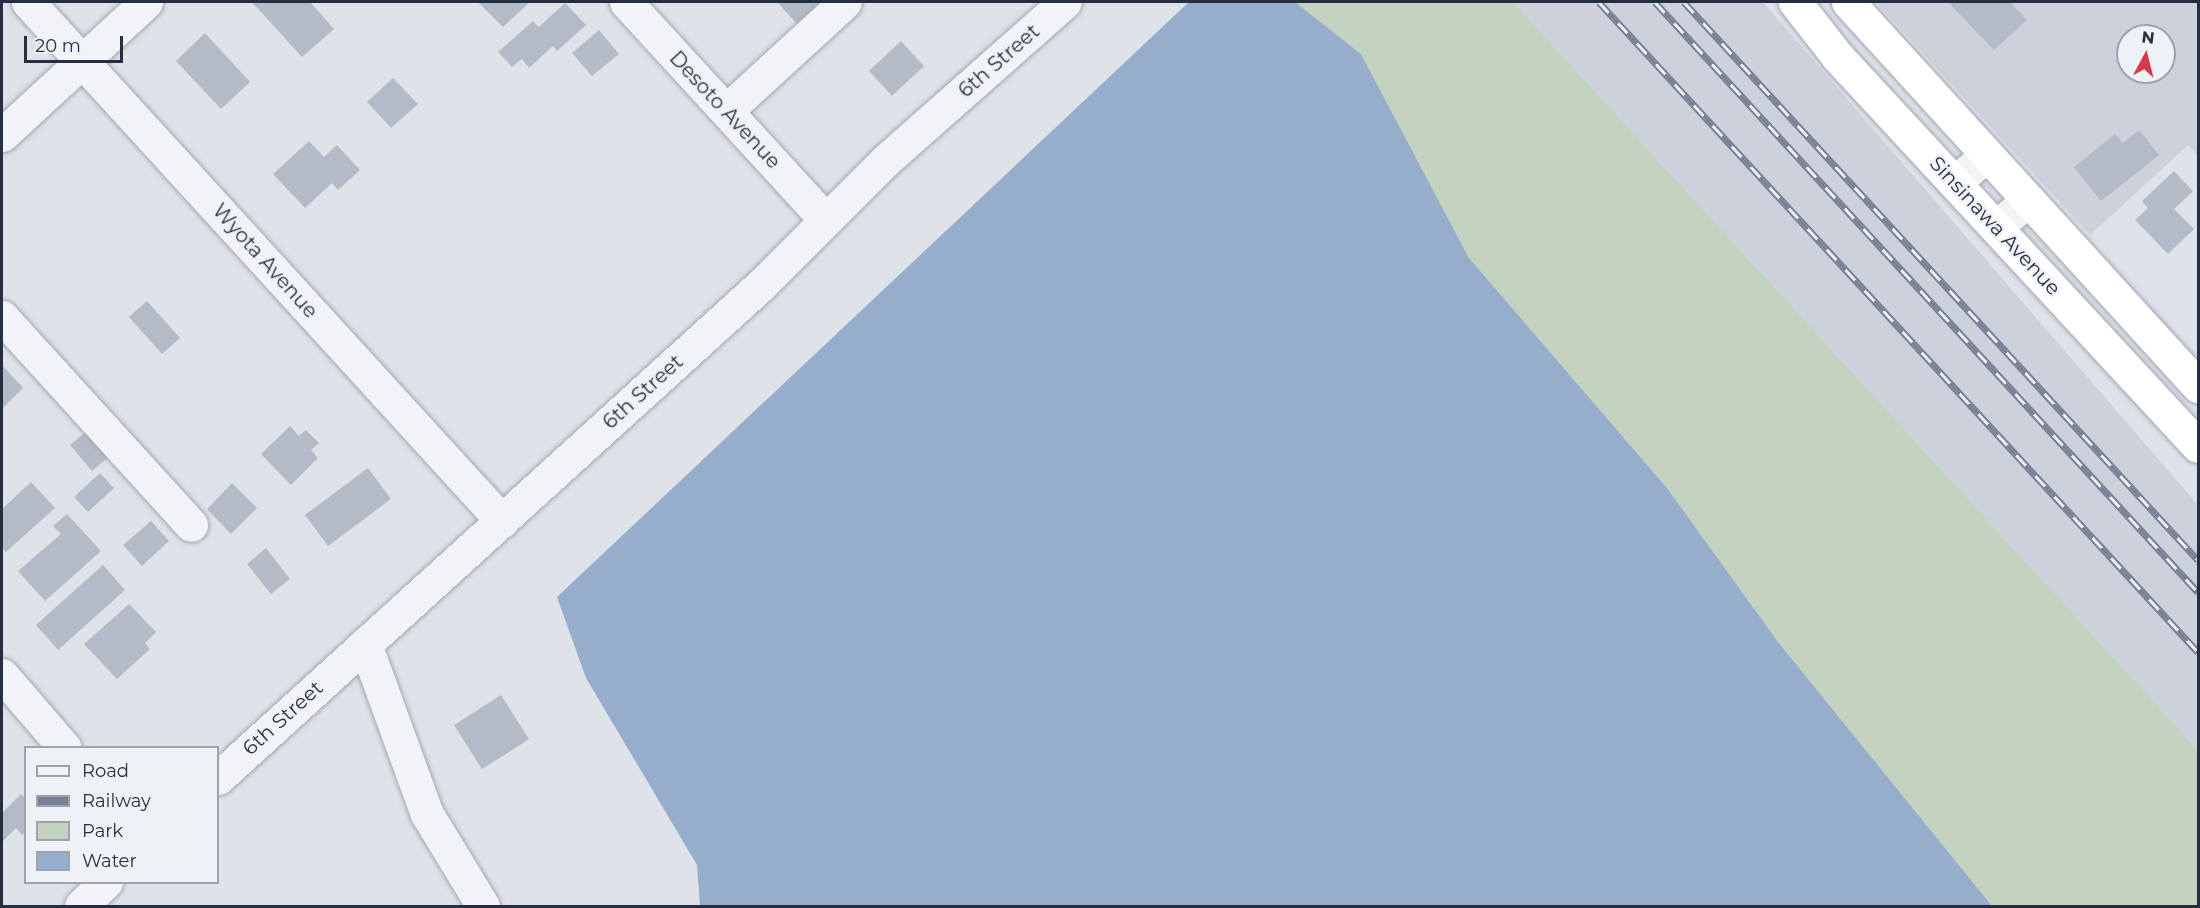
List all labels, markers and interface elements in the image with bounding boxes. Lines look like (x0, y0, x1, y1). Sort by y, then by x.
street label: 6th Street (954, 19, 1044, 103)
scale bar (27, 24, 126, 62)
north arrow (2116, 24, 2176, 84)
text: N (2140, 27, 2156, 48)
text: 20 m (35, 35, 81, 57)
street label: Desoto Avenue (664, 46, 786, 174)
street label: Sinsinawa Avenue (1924, 152, 2066, 300)
street label: Wyota Avenue (207, 199, 323, 323)
street label: 6th Street (598, 350, 688, 434)
street label: 6th Street (238, 676, 328, 760)
legend (24, 746, 219, 884)
text: Road (82, 760, 129, 782)
text: Railway (82, 790, 151, 812)
text: Park (82, 820, 123, 842)
text: Water (82, 850, 137, 872)

